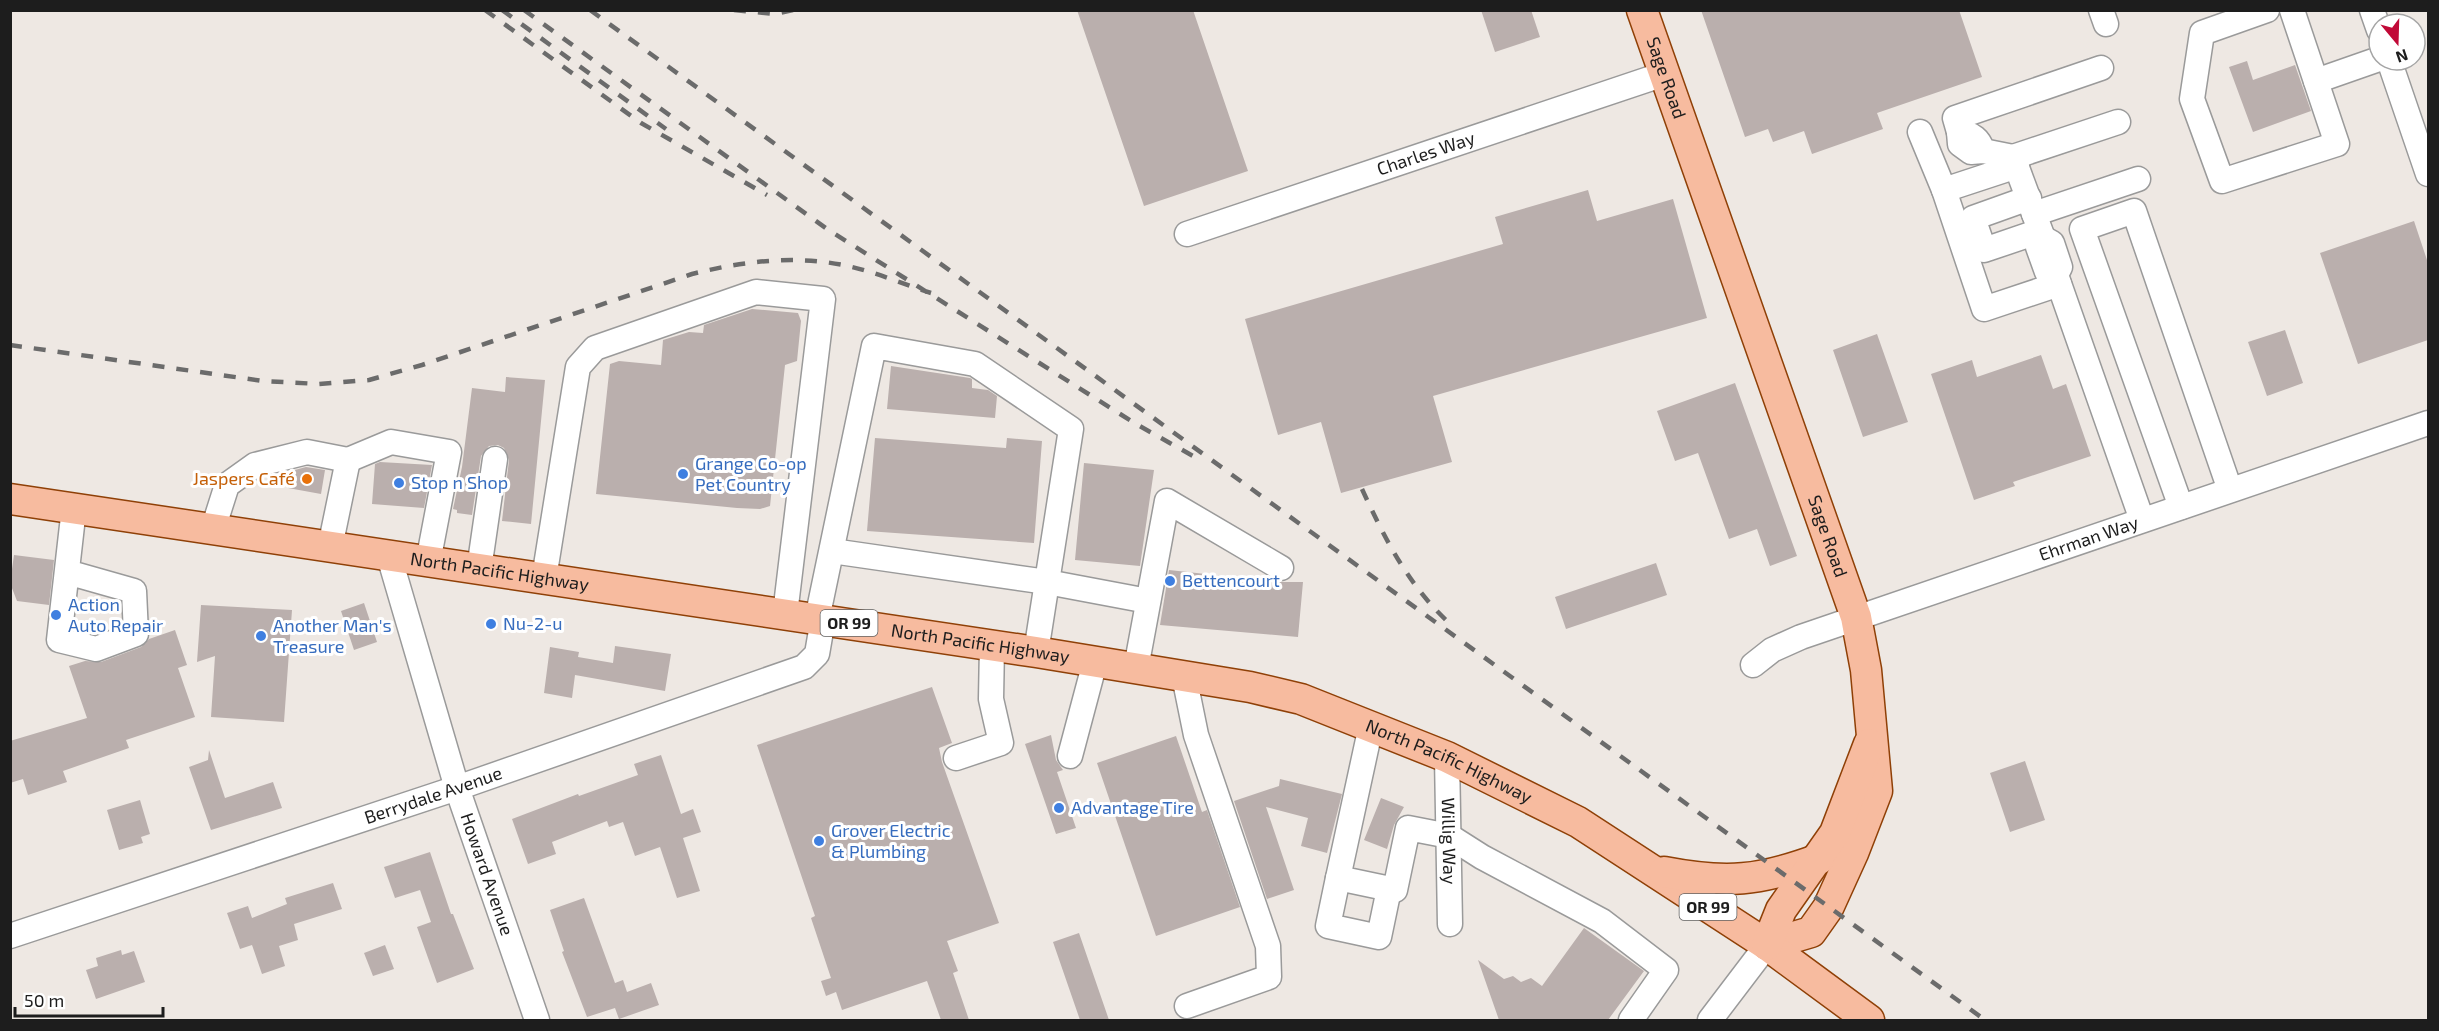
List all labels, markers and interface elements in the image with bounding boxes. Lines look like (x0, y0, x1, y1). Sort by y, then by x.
north arrow (2367, 12, 2427, 72)
street label: Sage Road (1642, 34, 1691, 121)
text: N (2393, 46, 2411, 68)
street label: Charles Way (1374, 126, 1478, 180)
place label: Grange Co-op Pet Country (695, 452, 807, 495)
place label: Jaspers Café (193, 467, 295, 489)
marker: Grange Co-op Pet Country (676, 467, 690, 481)
place label: Stop n Shop (411, 471, 508, 493)
marker: Jaspers Café (300, 472, 314, 486)
marker: Stop n Shop (392, 476, 406, 490)
street label: Sage Road (1804, 492, 1853, 580)
street label: Ehrman Way (2036, 510, 2142, 565)
street label: North Pacific Highway (409, 547, 591, 595)
place label: Bettencourt (1182, 569, 1280, 591)
marker: Bettencourt (1163, 574, 1177, 588)
place label: Action Auto Repair (68, 593, 163, 636)
marker: Action Auto Repair (49, 608, 63, 622)
road number: OR 99 (820, 610, 878, 636)
place label: Nu-2-u (503, 612, 563, 634)
place label: Another Man's Treasure (273, 614, 392, 657)
marker: Nu-2-u (484, 617, 498, 631)
street label: North Pacific Highway (890, 619, 1072, 667)
marker: Another Man's Treasure (254, 629, 268, 643)
street label: North Pacific Highway (1363, 714, 1536, 808)
street label: Berrydale Avenue (361, 761, 505, 828)
place label: Advantage Tire (1071, 796, 1194, 818)
street label: Willig Way (1438, 797, 1461, 885)
marker: Advantage Tire (1052, 801, 1066, 815)
street label: Howard Avenue (456, 810, 519, 938)
place label: Grover Electric & Plumbing (831, 819, 951, 862)
marker: Grover Electric & Plumbing (812, 834, 826, 848)
road number: OR 99 (1680, 894, 1736, 920)
scale bar (15, 980, 164, 1018)
text: 50 m (24, 989, 64, 1011)

